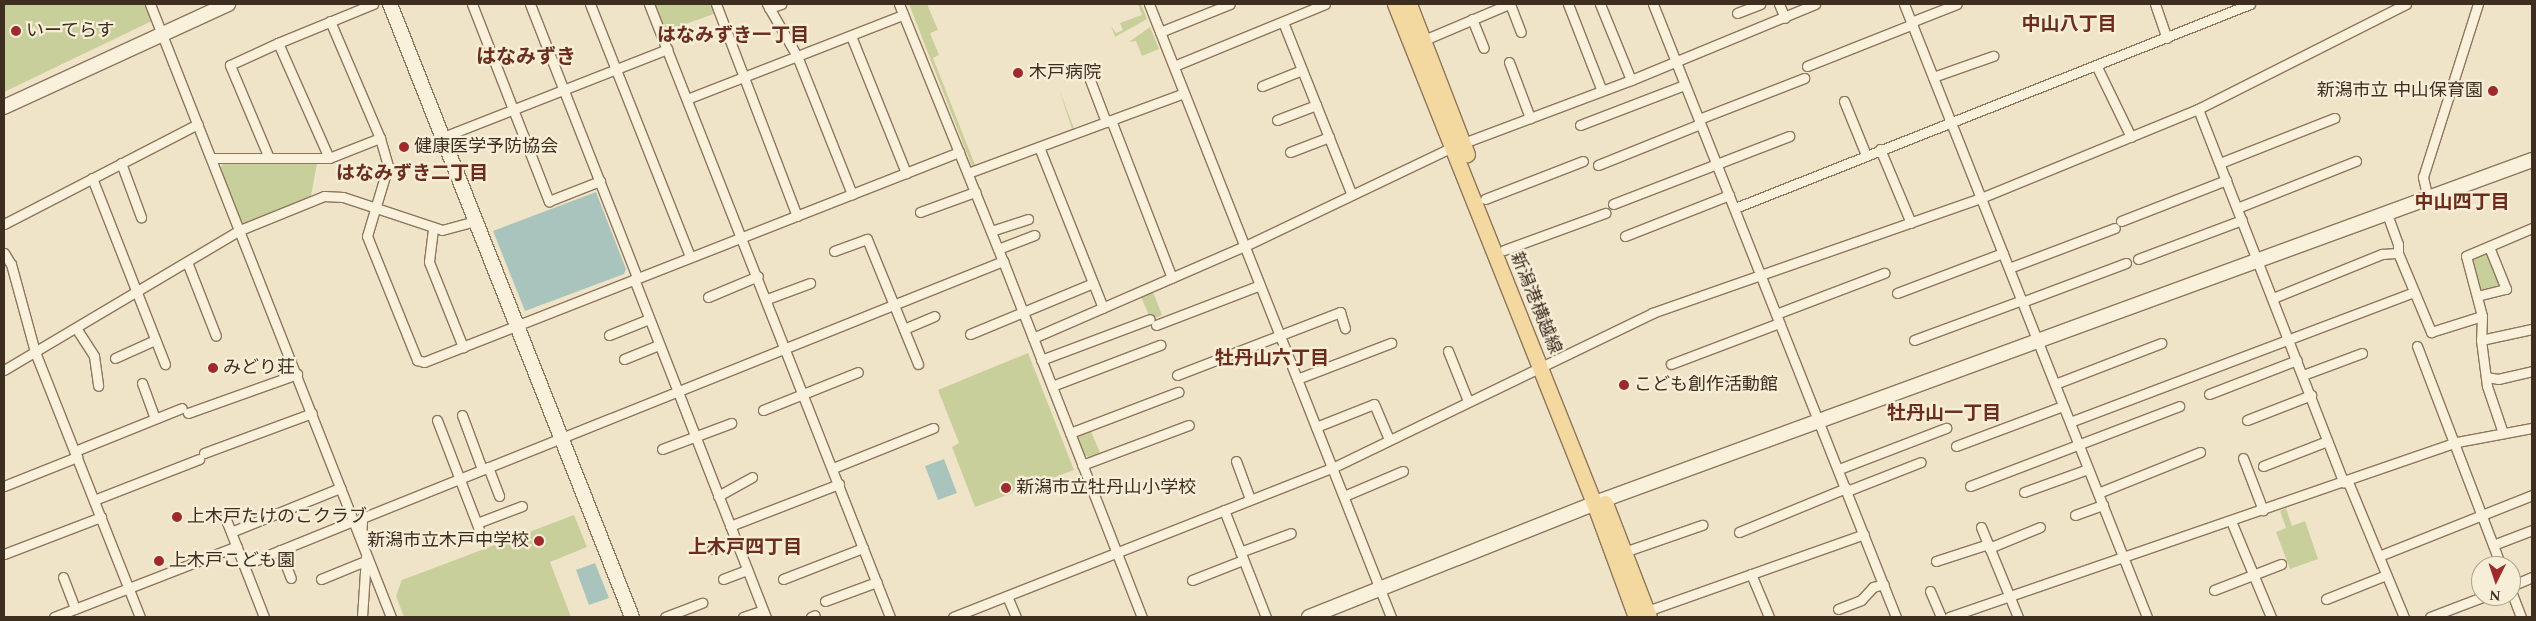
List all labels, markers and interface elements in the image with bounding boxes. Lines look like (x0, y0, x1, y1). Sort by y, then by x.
district label: 中山八丁目 (2022, 14, 2116, 36)
place label: いーてらす (26, 20, 116, 42)
marker: いーてらす (10, 25, 22, 37)
district label: はなみずき一丁目 (657, 25, 809, 47)
district label: はなみずき (476, 45, 576, 69)
place label: 木戸病院 (1029, 62, 1101, 84)
marker: 木戸病院 (1011, 66, 1025, 80)
place label: 新潟市立 中山保育園 (2317, 80, 2483, 102)
marker: 新潟市立 中山保育園 (2487, 85, 2499, 97)
place label: 健康医学予防協会 (414, 136, 558, 158)
marker: 健康医学予防協会 (398, 141, 410, 153)
district label: はなみずき二丁目 (336, 163, 488, 185)
district label: 中山四丁目 (2415, 192, 2509, 214)
street label: 新潟港横越線 (1505, 249, 1565, 357)
district label: 牡丹山六丁目 (1215, 348, 1329, 370)
place label: みどり荘 (223, 357, 295, 379)
marker: みどり荘 (207, 362, 219, 374)
place label: こども創作活動館 (1634, 374, 1778, 396)
marker: こども創作活動館 (1618, 379, 1630, 391)
district label: 牡丹山一丁目 (1887, 403, 2001, 425)
place label: 新潟市立牡丹山小学校 (1016, 477, 1196, 499)
marker: 新潟市立牡丹山小学校 (1000, 482, 1012, 494)
place label: 上木戸たけのこクラブ (187, 506, 367, 528)
marker: 上木戸たけのこクラブ (171, 511, 183, 523)
place label: 新潟市立木戸中学校 (367, 530, 529, 552)
marker: 新潟市立木戸中学校 (533, 535, 545, 547)
district label: 上木戸四丁目 (688, 537, 802, 559)
place label: 上木戸こども園 (169, 550, 295, 572)
marker: 上木戸こども園 (153, 555, 165, 567)
north arrow (2471, 556, 2521, 606)
text: N (2489, 585, 2501, 606)

